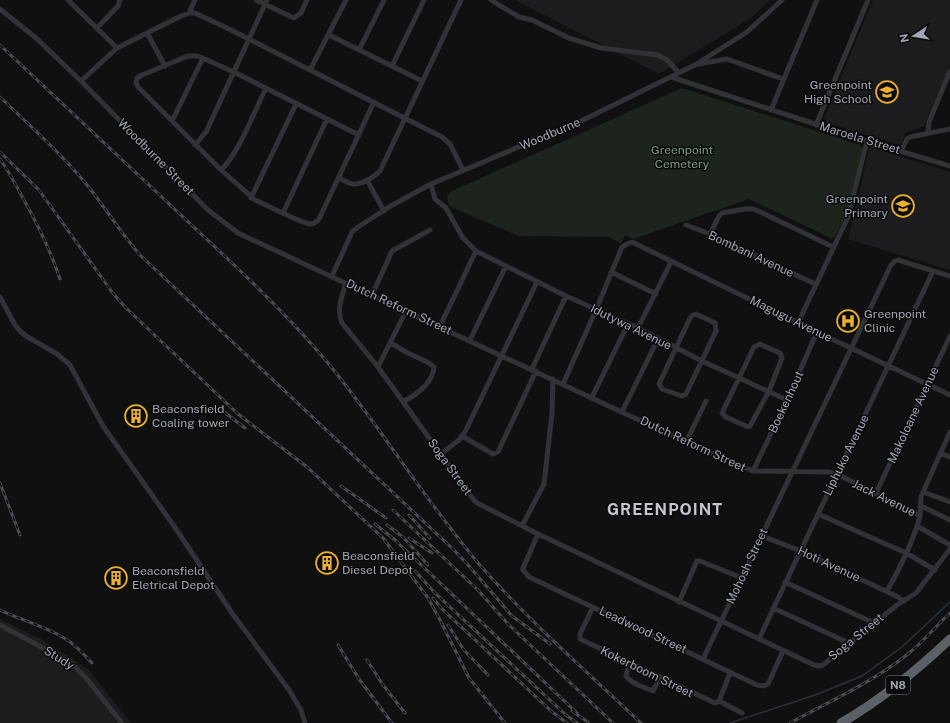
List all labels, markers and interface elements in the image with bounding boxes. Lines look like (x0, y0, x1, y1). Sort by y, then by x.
north arrow (894, 16, 934, 56)
text: N (897, 33, 911, 44)
place label: Greenpoint High School (804, 78, 872, 106)
school or university icon: Greenpoint High School (874, 79, 900, 105)
street label: Woodburne (518, 115, 583, 153)
street label: Woodburne Street (115, 116, 197, 198)
street label: Maroela Street (818, 119, 902, 157)
park label: Greenpoint Cemetery (651, 143, 713, 171)
place label: Greenpoint Primary (826, 192, 889, 220)
school or university icon: Greenpoint Primary (890, 193, 916, 219)
street label: Bombani Avenue (706, 228, 796, 280)
street label: Dutch Reform Street (344, 276, 454, 338)
street label: Magugu Avenue (748, 293, 835, 345)
street label: Idutywa Avenue (588, 301, 674, 353)
place label: Greenpoint Clinic (864, 307, 927, 335)
hospital icon: Greenpoint Clinic (835, 308, 861, 334)
street label: Makoloane Avenue (884, 364, 942, 466)
street label: Boekenhout (765, 368, 807, 435)
place label: Beaconsfield Coaling tower (152, 402, 230, 430)
building icon: Beaconsfield Coaling tower (123, 403, 149, 429)
street label: Liphuko Avenue (820, 412, 872, 498)
street label: Dutch Reform Street (638, 413, 748, 475)
street label: Soga Street (425, 436, 475, 498)
street label: Jack Avenue (850, 477, 918, 519)
district label: GREENPOINT (607, 500, 723, 519)
street label: Mohosh Street (723, 526, 771, 606)
street label: Hoti Avenue (796, 543, 863, 585)
place label: Beaconsfield Diesel Depot (342, 549, 415, 577)
building icon: Beaconsfield Diesel Depot (314, 550, 340, 576)
place label: Beaconsfield Eletrical Depot (132, 564, 215, 592)
building icon: Beaconsfield Eletrical Depot (103, 565, 129, 591)
street label: Leadwood Street (597, 604, 689, 657)
street label: Soga Street (826, 610, 887, 663)
street label: Study (41, 643, 77, 673)
street label: Kokerboom Street (598, 643, 696, 701)
road number: N8 (886, 676, 910, 694)

